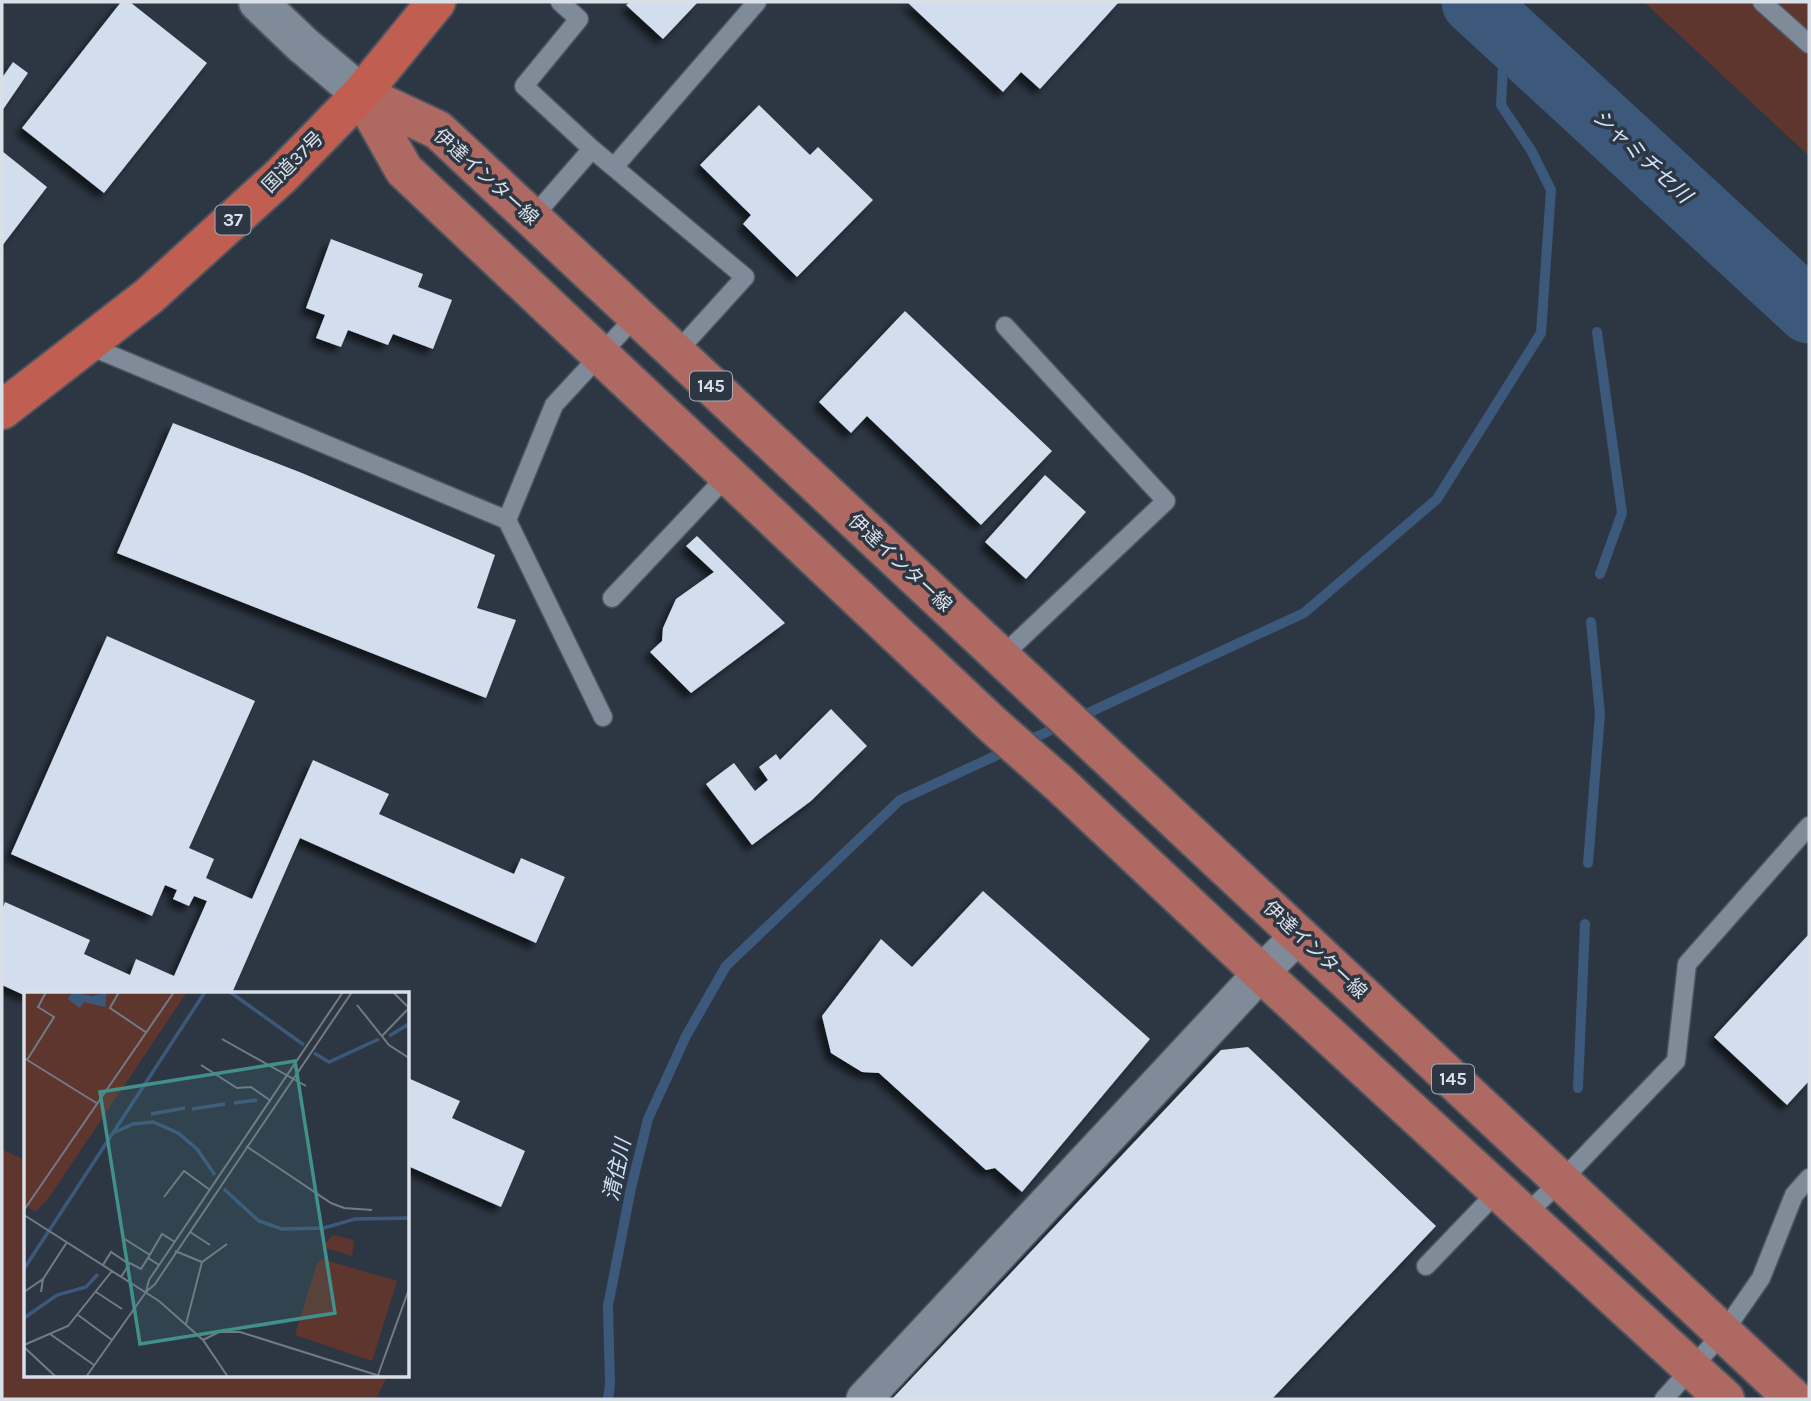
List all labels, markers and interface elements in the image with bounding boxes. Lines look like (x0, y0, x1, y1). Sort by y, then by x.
water label: シャミチセ川 (1588, 104, 1698, 209)
street label: 伊達インター線 (429, 124, 543, 230)
street label: 国道37号 (258, 127, 328, 197)
road number: 37 (216, 205, 250, 234)
road number: 145 (690, 372, 732, 400)
street label: 伊達インター線 (844, 510, 956, 616)
street label: 伊達インター線 (1259, 897, 1371, 1003)
inset map (24, 992, 410, 1376)
road number: 145 (1432, 1064, 1474, 1094)
water label: 清住川 (599, 1135, 636, 1203)

